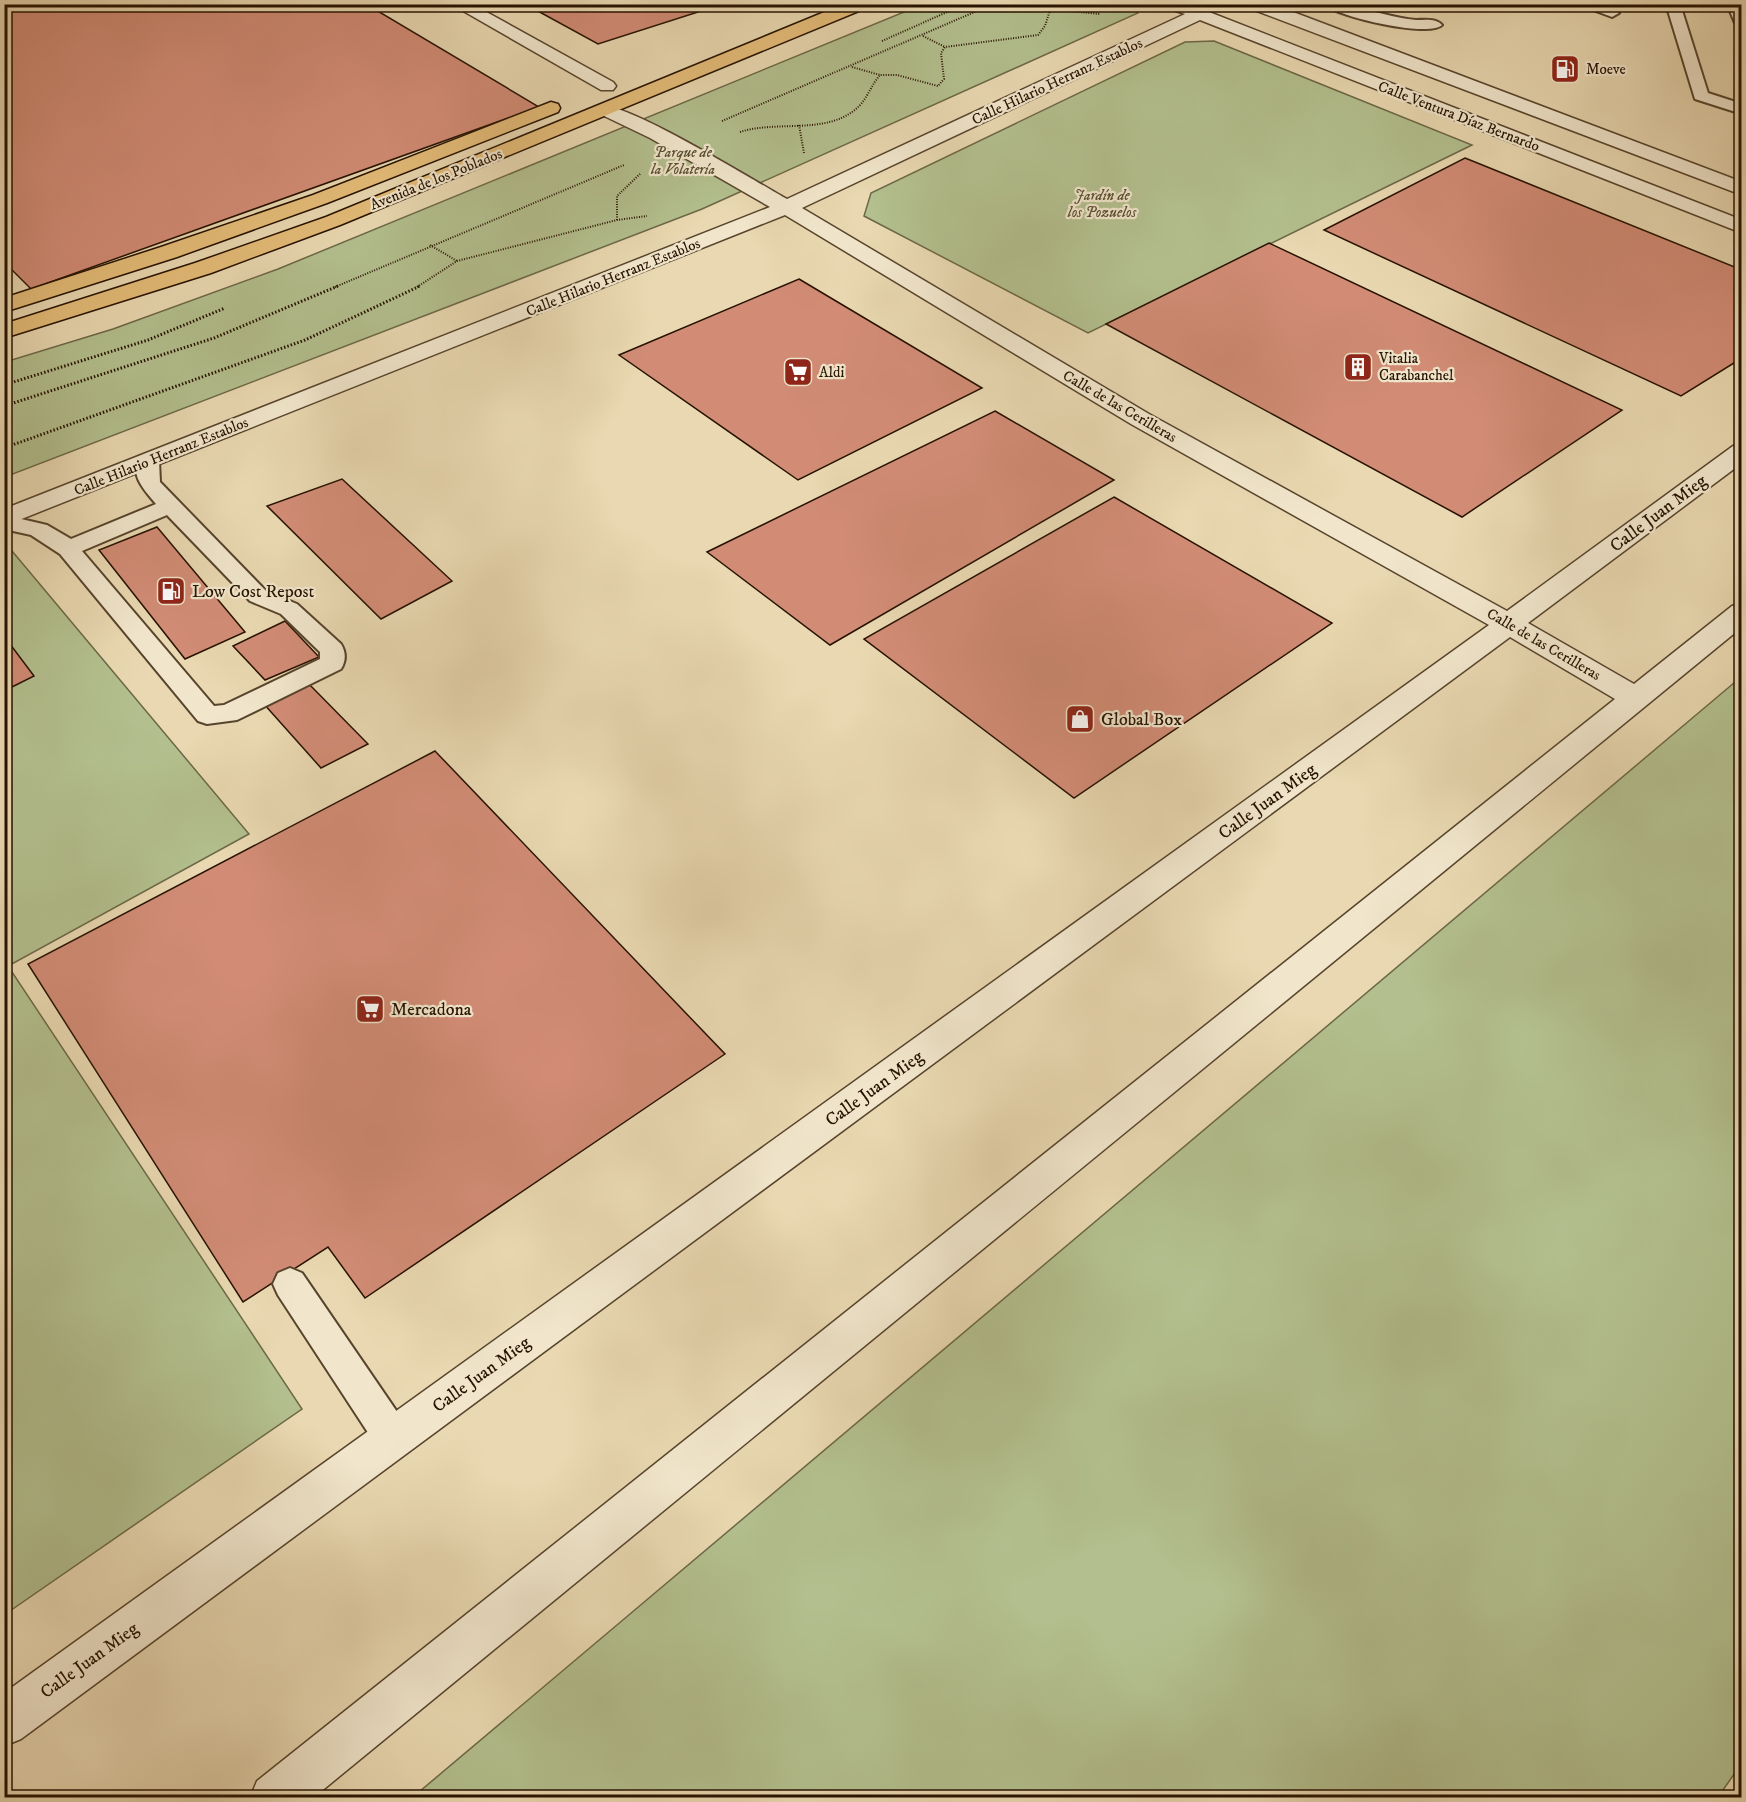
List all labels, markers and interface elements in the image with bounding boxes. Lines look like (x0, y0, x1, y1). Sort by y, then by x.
street label: Calle Hilario Herranz Establos (969, 33, 1146, 129)
fuel station icon: Moeve (1549, 53, 1581, 85)
place label: Moeve (1586, 60, 1626, 79)
street label: Calle Ventura Díaz Bernardo (1375, 77, 1542, 156)
park label: Parque de la Volatería (650, 143, 715, 179)
street label: Avenida de los Poblados (367, 144, 505, 215)
park label: Jardín de los Pozuelos (1067, 186, 1137, 222)
street label: Calle Hilario Herranz Establos (523, 234, 703, 321)
place label: Vitalia Carabanchel (1378, 349, 1454, 385)
building icon: Vitalia Carabanchel (1342, 351, 1374, 383)
supermarket icon: Aldi (782, 356, 814, 388)
place label: Aldi (819, 363, 845, 382)
street label: Calle de las Cerilleras (1059, 366, 1180, 447)
street label: Calle Hilario Herranz Establos (71, 413, 251, 500)
street label: Calle Juan Mieg (1606, 470, 1711, 557)
fuel station icon: Low Cost Repost (155, 575, 187, 607)
place label: Low Cost Repost (192, 581, 315, 603)
street label: Calle de las Cerilleras (1483, 604, 1604, 685)
shop icon: Global Box (1064, 703, 1096, 735)
place label: Global Box (1101, 709, 1182, 731)
street label: Calle Juan Mieg (1214, 759, 1321, 845)
supermarket icon: Mercadona (354, 993, 386, 1025)
place label: Mercadona (391, 999, 472, 1021)
street label: Calle Juan Mieg (821, 1046, 928, 1132)
street label: Calle Juan Mieg (428, 1332, 535, 1418)
street label: Calle Juan Mieg (36, 1618, 143, 1704)

